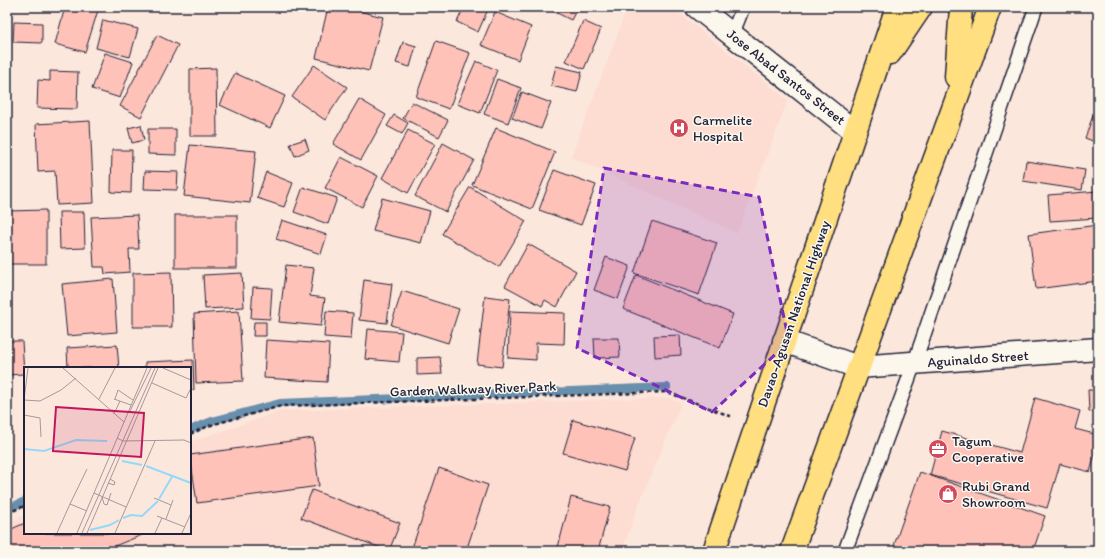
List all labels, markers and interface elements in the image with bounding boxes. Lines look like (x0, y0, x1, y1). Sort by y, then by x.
street label: Jose Abad Santos Street (723, 25, 849, 129)
place label: Carmelite Hospital (693, 112, 753, 145)
hospital icon: Carmelite Hospital (668, 117, 690, 139)
street label: Davao-Agusan National Highway (754, 218, 834, 410)
street label: Aguinaldo Street (927, 347, 1029, 371)
inset map (24, 367, 191, 534)
street label: Garden Walkway River Park (390, 378, 556, 400)
place label: Tagum Cooperative (952, 433, 1024, 466)
office icon: Tagum Cooperative (927, 438, 949, 460)
place label: Rubi Grand Showroom (962, 478, 1030, 511)
shop icon: Rubi Grand Showroom (937, 483, 959, 505)

